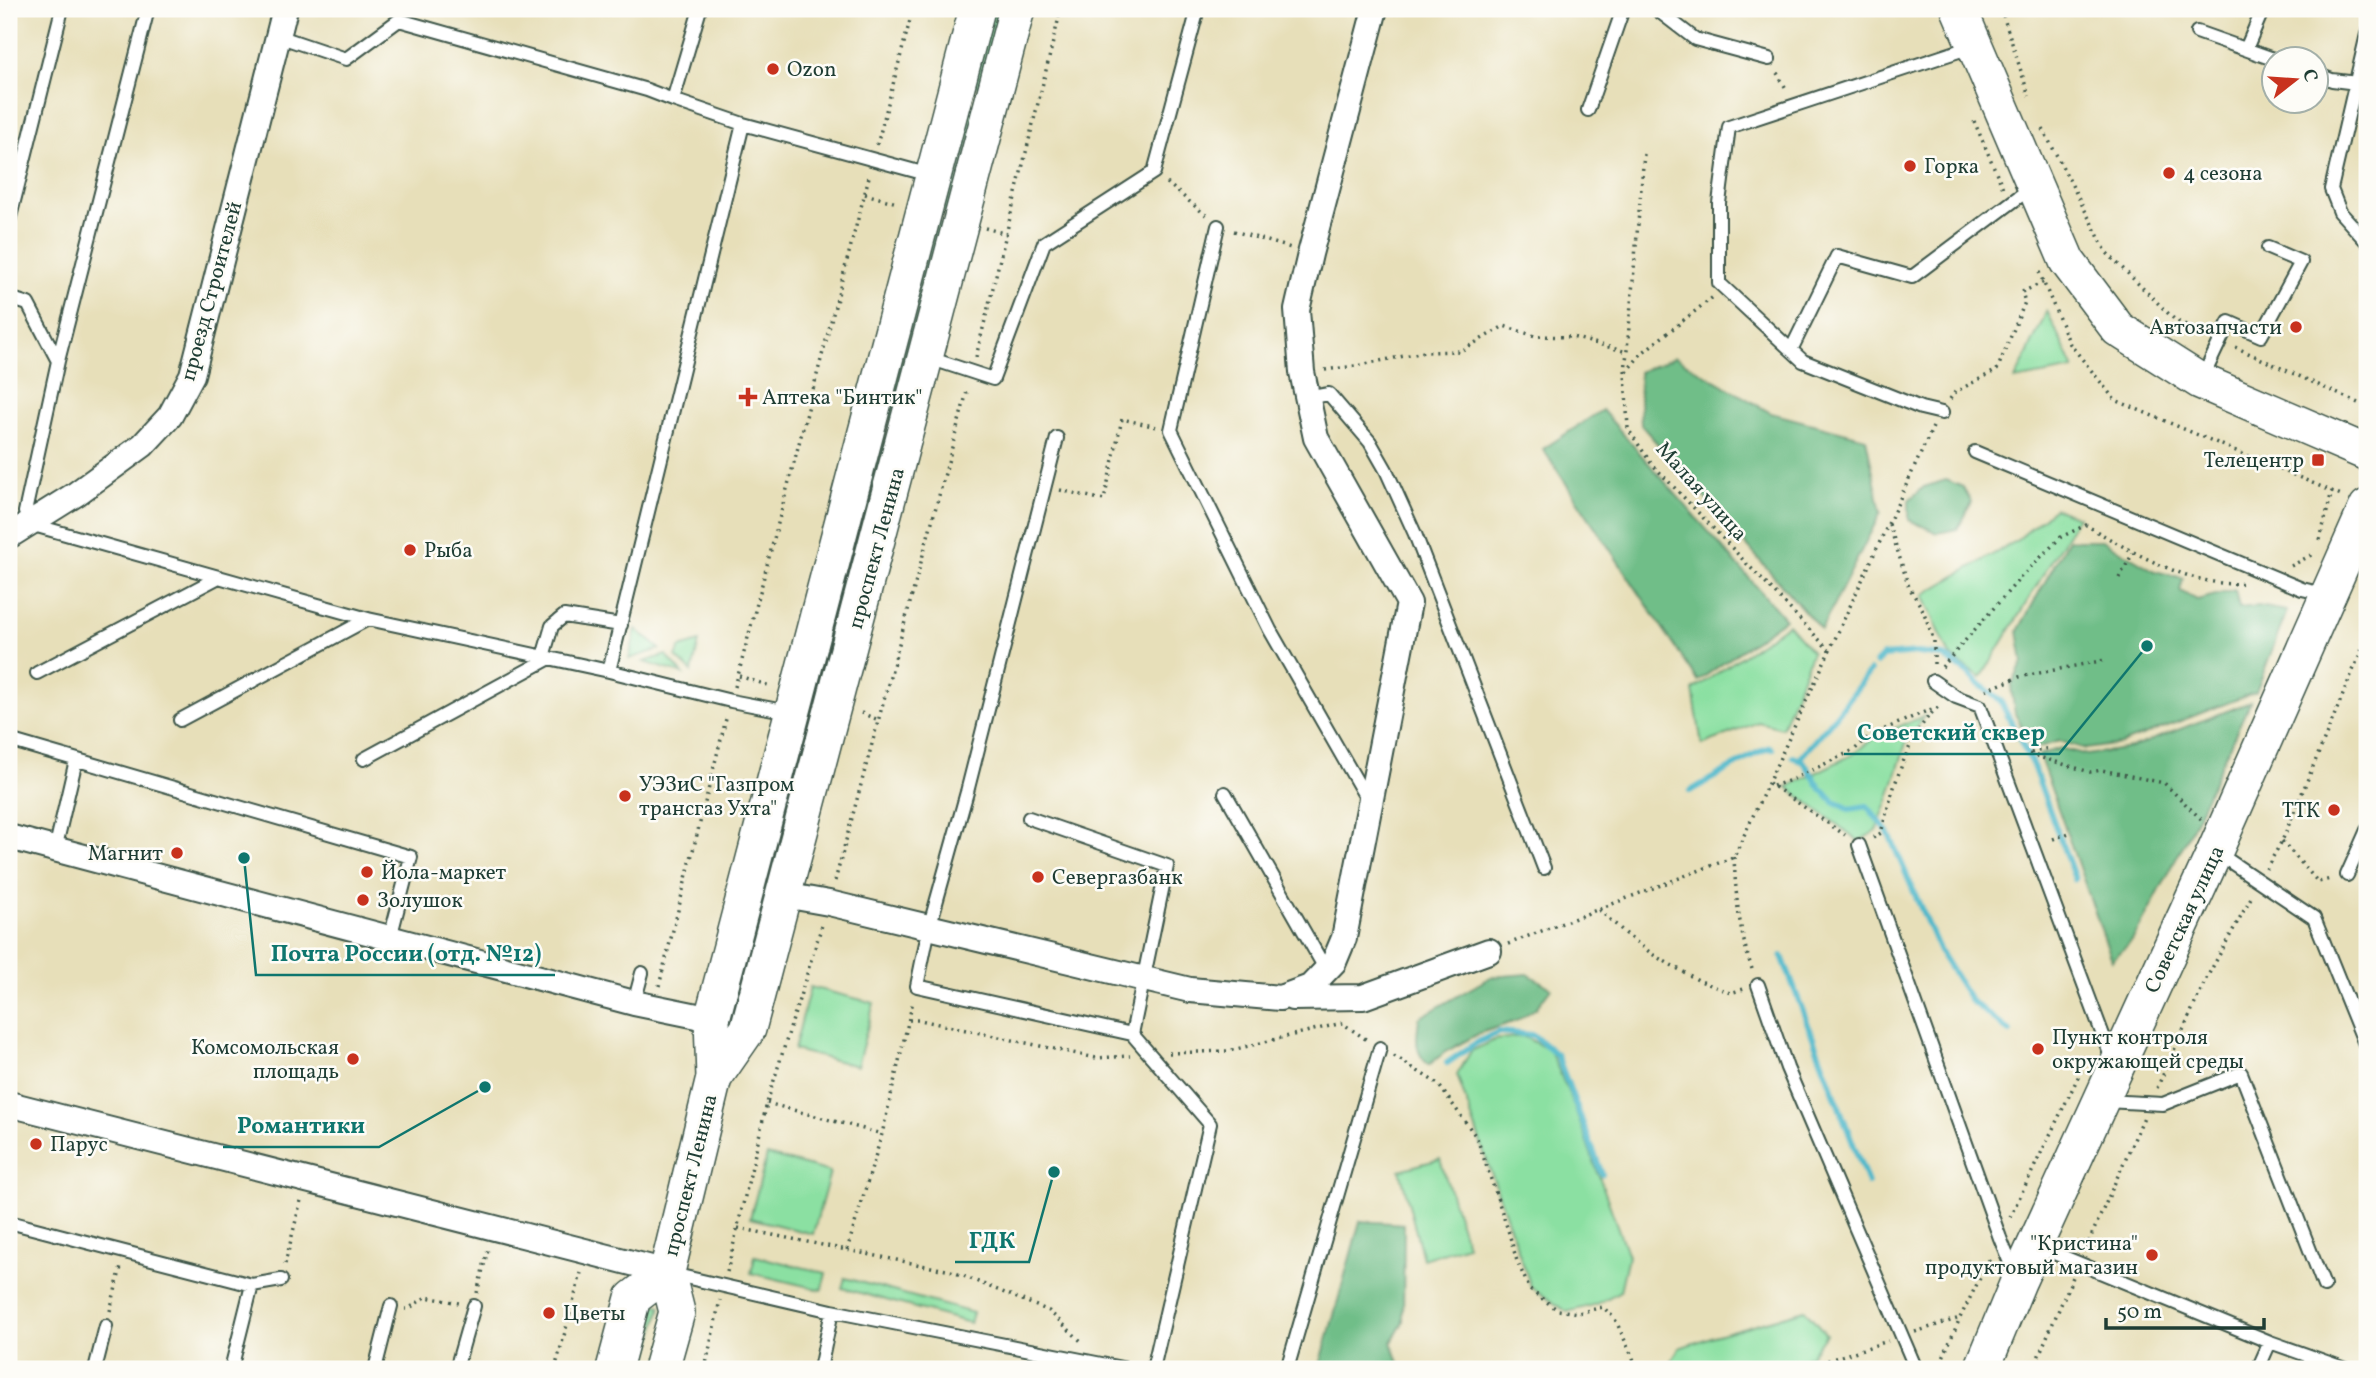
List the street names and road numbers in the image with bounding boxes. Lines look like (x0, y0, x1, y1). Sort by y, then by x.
street label: проезд Строителей (175, 198, 250, 384)
street label: Малая улица (1648, 436, 1753, 548)
street label: проспект Ленина (842, 465, 913, 632)
street label: Советская улица (2138, 841, 2232, 998)
street label: проспект Ленина (657, 1091, 726, 1259)

